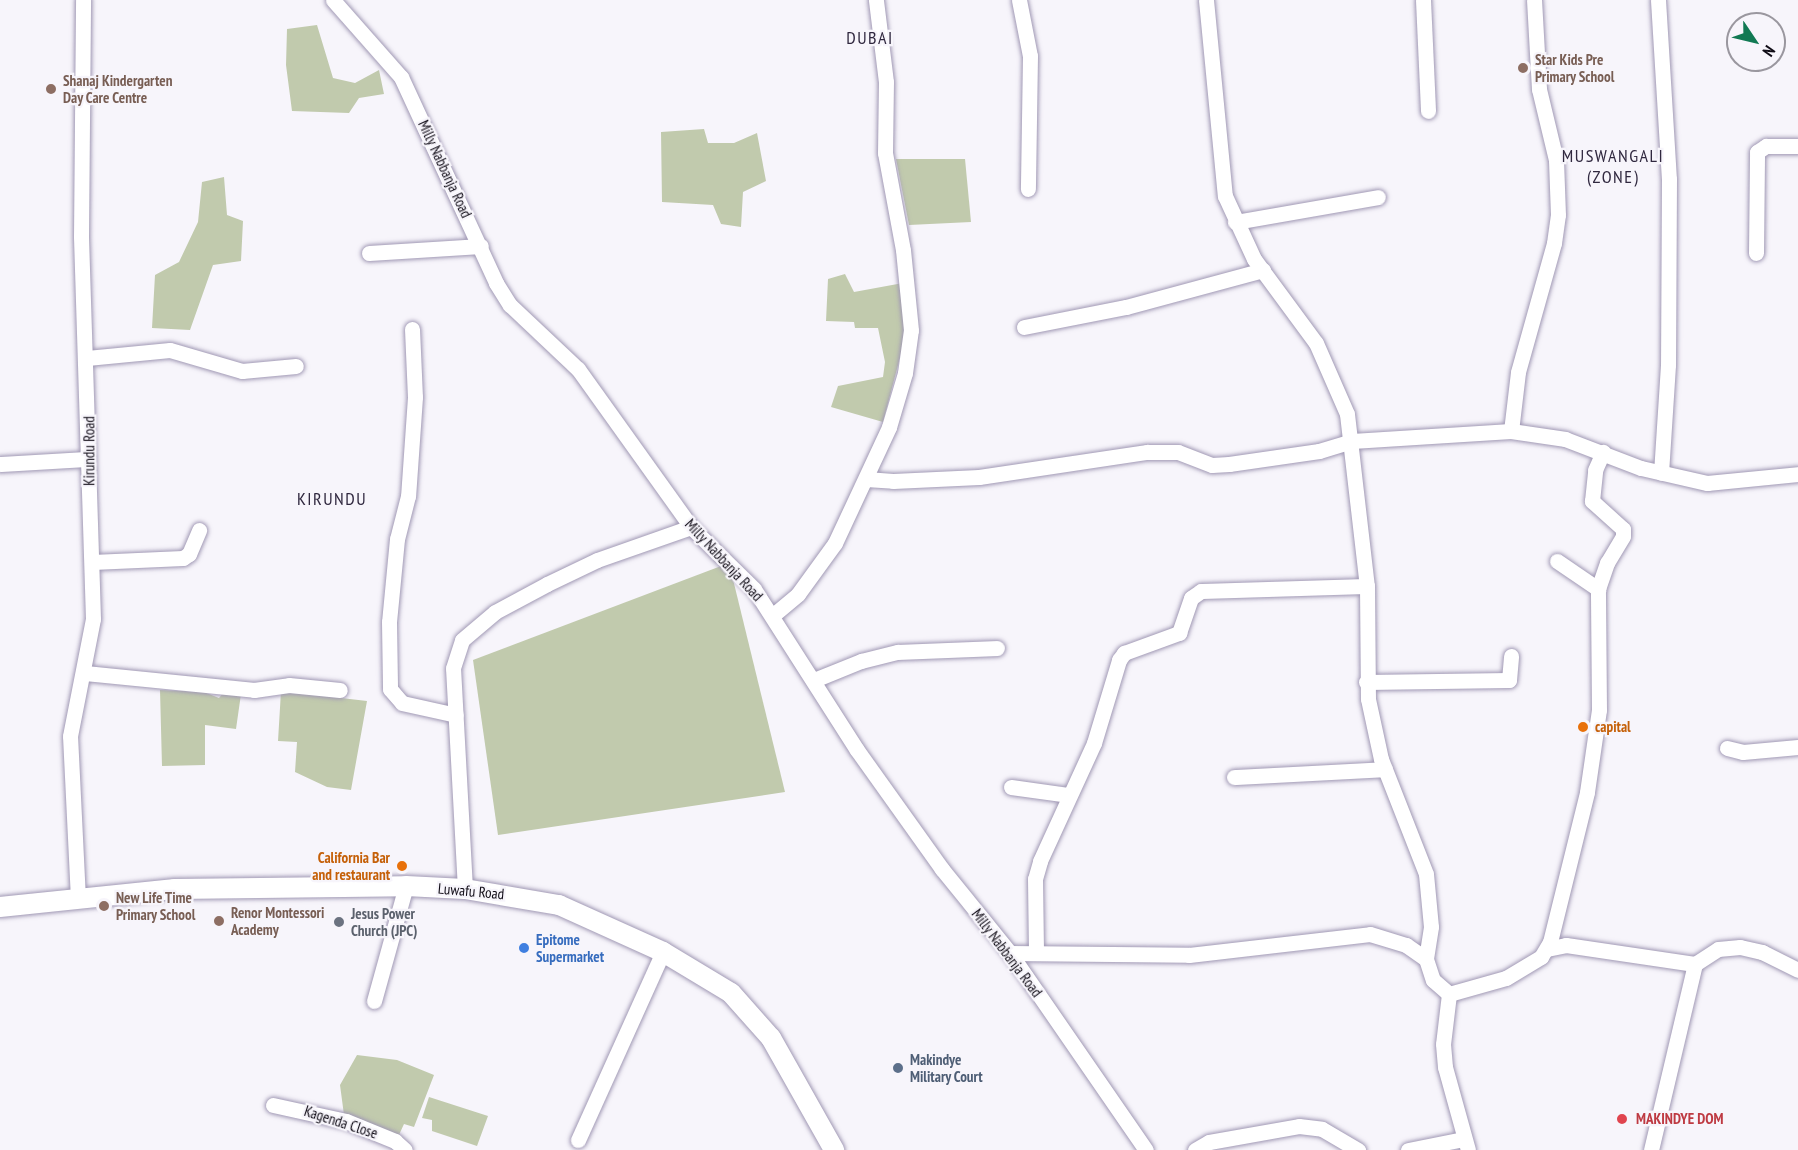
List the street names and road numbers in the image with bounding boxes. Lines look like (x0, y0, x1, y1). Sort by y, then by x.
street label: Milly Nabbanja Road (414, 117, 476, 221)
street label: Kirundu Road (80, 416, 98, 486)
street label: Milly Nabbanja Road (681, 515, 767, 605)
street label: Luwafu Road (437, 879, 505, 903)
street label: Milly Nabbanja Road (968, 905, 1046, 1001)
street label: Kagenda Close (302, 1102, 380, 1142)

